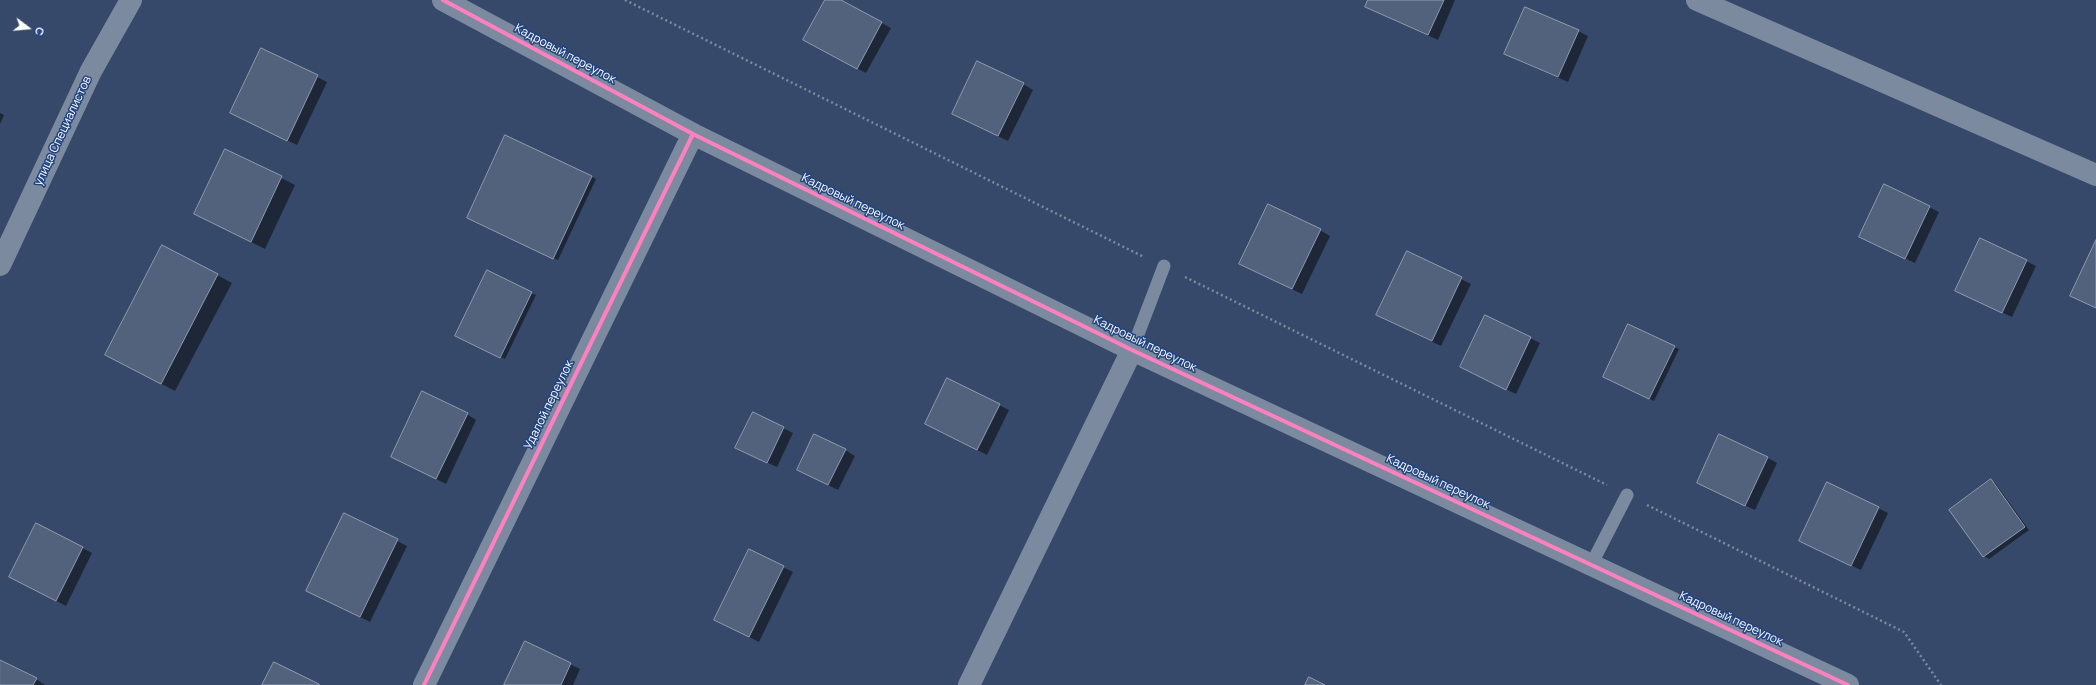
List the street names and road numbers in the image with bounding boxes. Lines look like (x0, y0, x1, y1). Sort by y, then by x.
street label: Кадровый переулок (512, 21, 618, 87)
street label: улица Специалистов (31, 74, 95, 188)
street label: Кадровый переулок (799, 171, 907, 233)
street label: Кадровый переулок (1091, 313, 1199, 375)
street label: Удалой переулок (521, 358, 577, 452)
street label: Кадровый переулок (1384, 452, 1492, 512)
street label: Кадровый переулок (1677, 589, 1785, 649)

